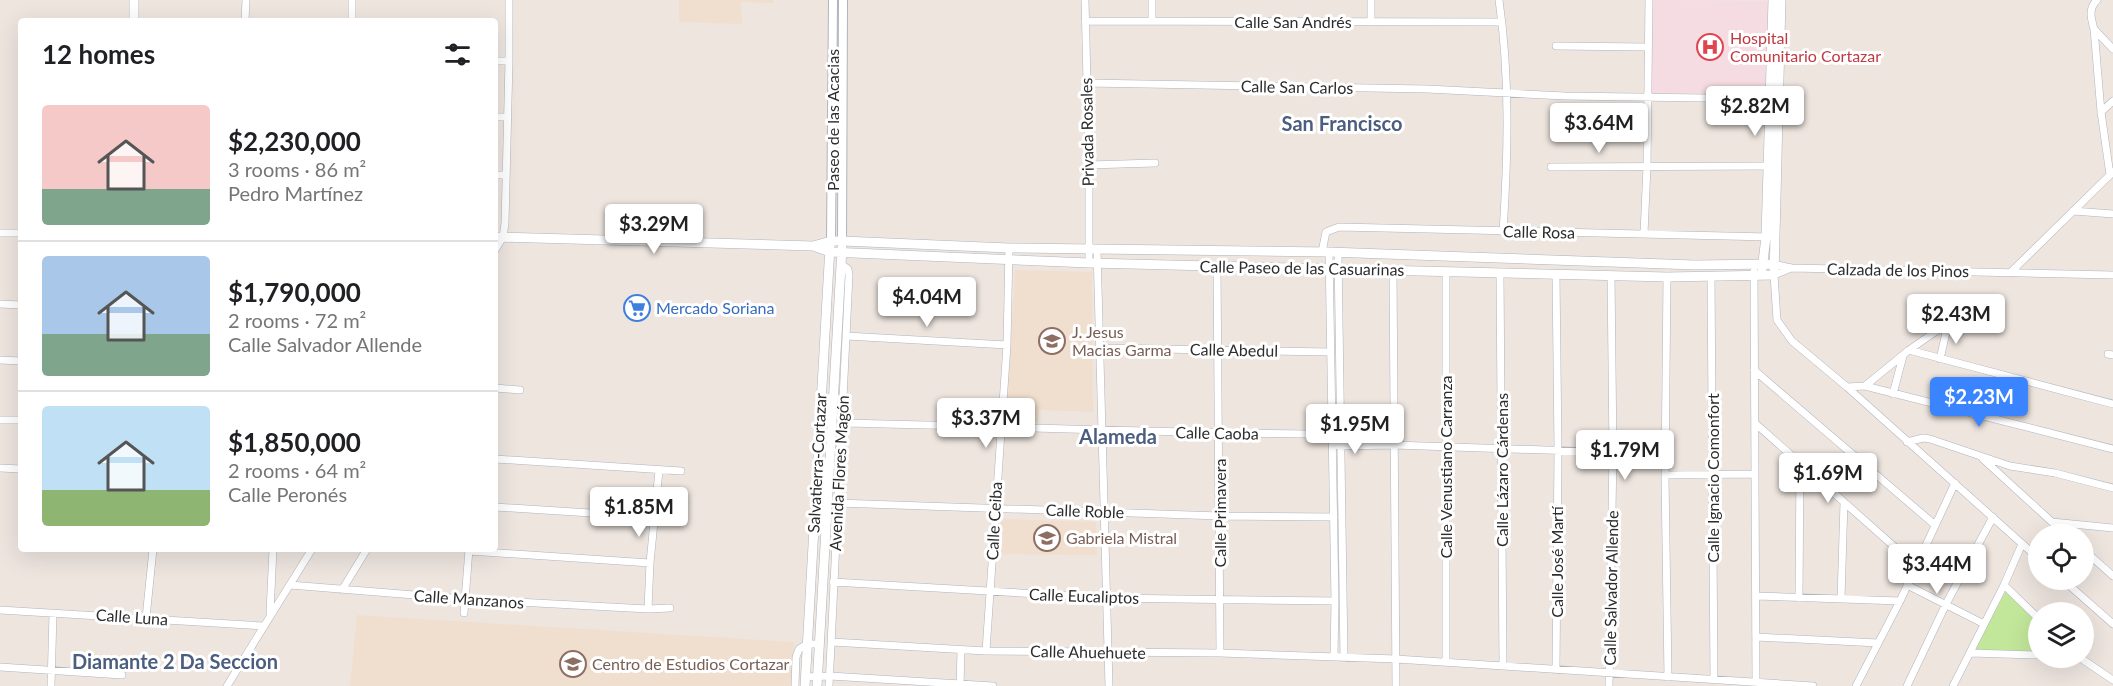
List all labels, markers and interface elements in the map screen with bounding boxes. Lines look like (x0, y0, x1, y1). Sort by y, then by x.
street label: Calle San Andrés (1234, 12, 1352, 31)
place label: Hospital Comunitario Cortazar (1730, 28, 1881, 65)
hospital icon: Hospital Comunitario Cortazar (1695, 32, 1725, 62)
text: 12 homes (42, 38, 155, 70)
icon: filters (441, 38, 474, 71)
street label: Paseo de las Acacias (823, 49, 842, 191)
street label: Calle San Carlos (1241, 76, 1353, 97)
street label: Privada Rosales (1076, 77, 1097, 187)
pin: $2.82M (1706, 86, 1804, 137)
text: $2.82M (1720, 93, 1790, 117)
pin: $3.64M (1550, 103, 1648, 154)
text: $3.64M (1564, 110, 1634, 134)
district label: San Francisco (1282, 111, 1402, 135)
text: $2,230,000 (228, 125, 361, 157)
icon: home (90, 129, 162, 201)
text: 3 rooms · 86 m² (228, 157, 366, 181)
text: Pedro Martínez (228, 181, 363, 205)
pin: $3.29M (605, 204, 703, 255)
text: $3.29M (619, 211, 689, 235)
street label: Calle Rosa (1503, 221, 1575, 242)
street label: Calle Paseo de las Casuarinas (1199, 256, 1405, 279)
street label: Calzada de los Pinos (1827, 259, 1969, 280)
text: $1,790,000 (228, 276, 361, 308)
pin: $4.04M (878, 277, 976, 328)
icon: home (90, 280, 162, 352)
text: $4.04M (892, 284, 962, 308)
supermarket icon: Mercado Soriana (622, 293, 652, 323)
pin: $2.43M (1907, 294, 2005, 345)
place label: Mercado Soriana (656, 298, 774, 317)
text: $2.43M (1921, 301, 1991, 325)
text: 2 rooms · 72 m² (228, 308, 366, 332)
place label: J. Jesus Macias Garma (1072, 322, 1172, 359)
school or university icon: J. Jesus Macias Garma (1037, 326, 1067, 356)
text: Calle Salvador Allende (228, 332, 422, 356)
street label: Calle Abedul (1190, 339, 1278, 360)
street label: Calle Venustiano Carranza (1436, 375, 1455, 559)
pin: $2.23M (1930, 377, 2028, 428)
text: $2.23M (1944, 384, 2014, 408)
street label: Salvatierra-Cortazar (803, 392, 830, 533)
street label: Calle Lázaro Cárdenas (1492, 393, 1511, 547)
street label: Calle Ignacio Comonfort (1703, 393, 1722, 563)
street label: Avenida Flores Magón (825, 395, 852, 551)
pin: $3.37M (937, 398, 1035, 449)
pin: $1.95M (1306, 404, 1404, 455)
text: $3.37M (951, 405, 1021, 429)
text: $1.95M (1320, 411, 1390, 435)
street label: Calle Caoba (1175, 422, 1259, 443)
district label: Alameda (1078, 424, 1157, 448)
text: $1,850,000 (228, 426, 361, 458)
icon: home (90, 430, 162, 502)
pin: $1.79M (1576, 430, 1674, 481)
text: $1.79M (1590, 437, 1660, 461)
pin: $1.69M (1779, 453, 1877, 504)
text: 2 rooms · 64 m² (228, 458, 366, 482)
street label: Calle Primavera (1210, 459, 1229, 567)
text: $1.69M (1793, 460, 1863, 484)
street label: Calle Ceiba (982, 481, 1005, 561)
text: Calle Peronés (228, 482, 347, 506)
pin: $1.85M (590, 487, 688, 538)
text: $1.85M (604, 494, 674, 518)
street label: Calle Roble (1045, 500, 1125, 521)
street label: Calle José Martí (1547, 505, 1566, 618)
street label: Calle Salvador Allende (1600, 510, 1621, 666)
school or university icon: Gabriela Mistral (1032, 523, 1062, 553)
map controls (2028, 524, 2094, 668)
button: locate (2028, 524, 2094, 590)
place label: Gabriela Mistral (1066, 528, 1177, 547)
pin: $3.44M (1888, 544, 1986, 595)
text: $3.44M (1902, 551, 1972, 575)
street label: Calle Eucaliptos (1029, 584, 1140, 607)
street label: Calle Manzanos (413, 585, 525, 612)
button: layers (2028, 602, 2094, 668)
street label: Calle Luna (95, 605, 169, 628)
street label: Calle Ahuehuete (1030, 641, 1146, 662)
district label: Diamante 2 Da Seccion (72, 649, 278, 673)
school or university icon: Centro de Estudios Cortazar (558, 649, 588, 679)
place label: Centro de Estudios Cortazar (592, 654, 790, 673)

